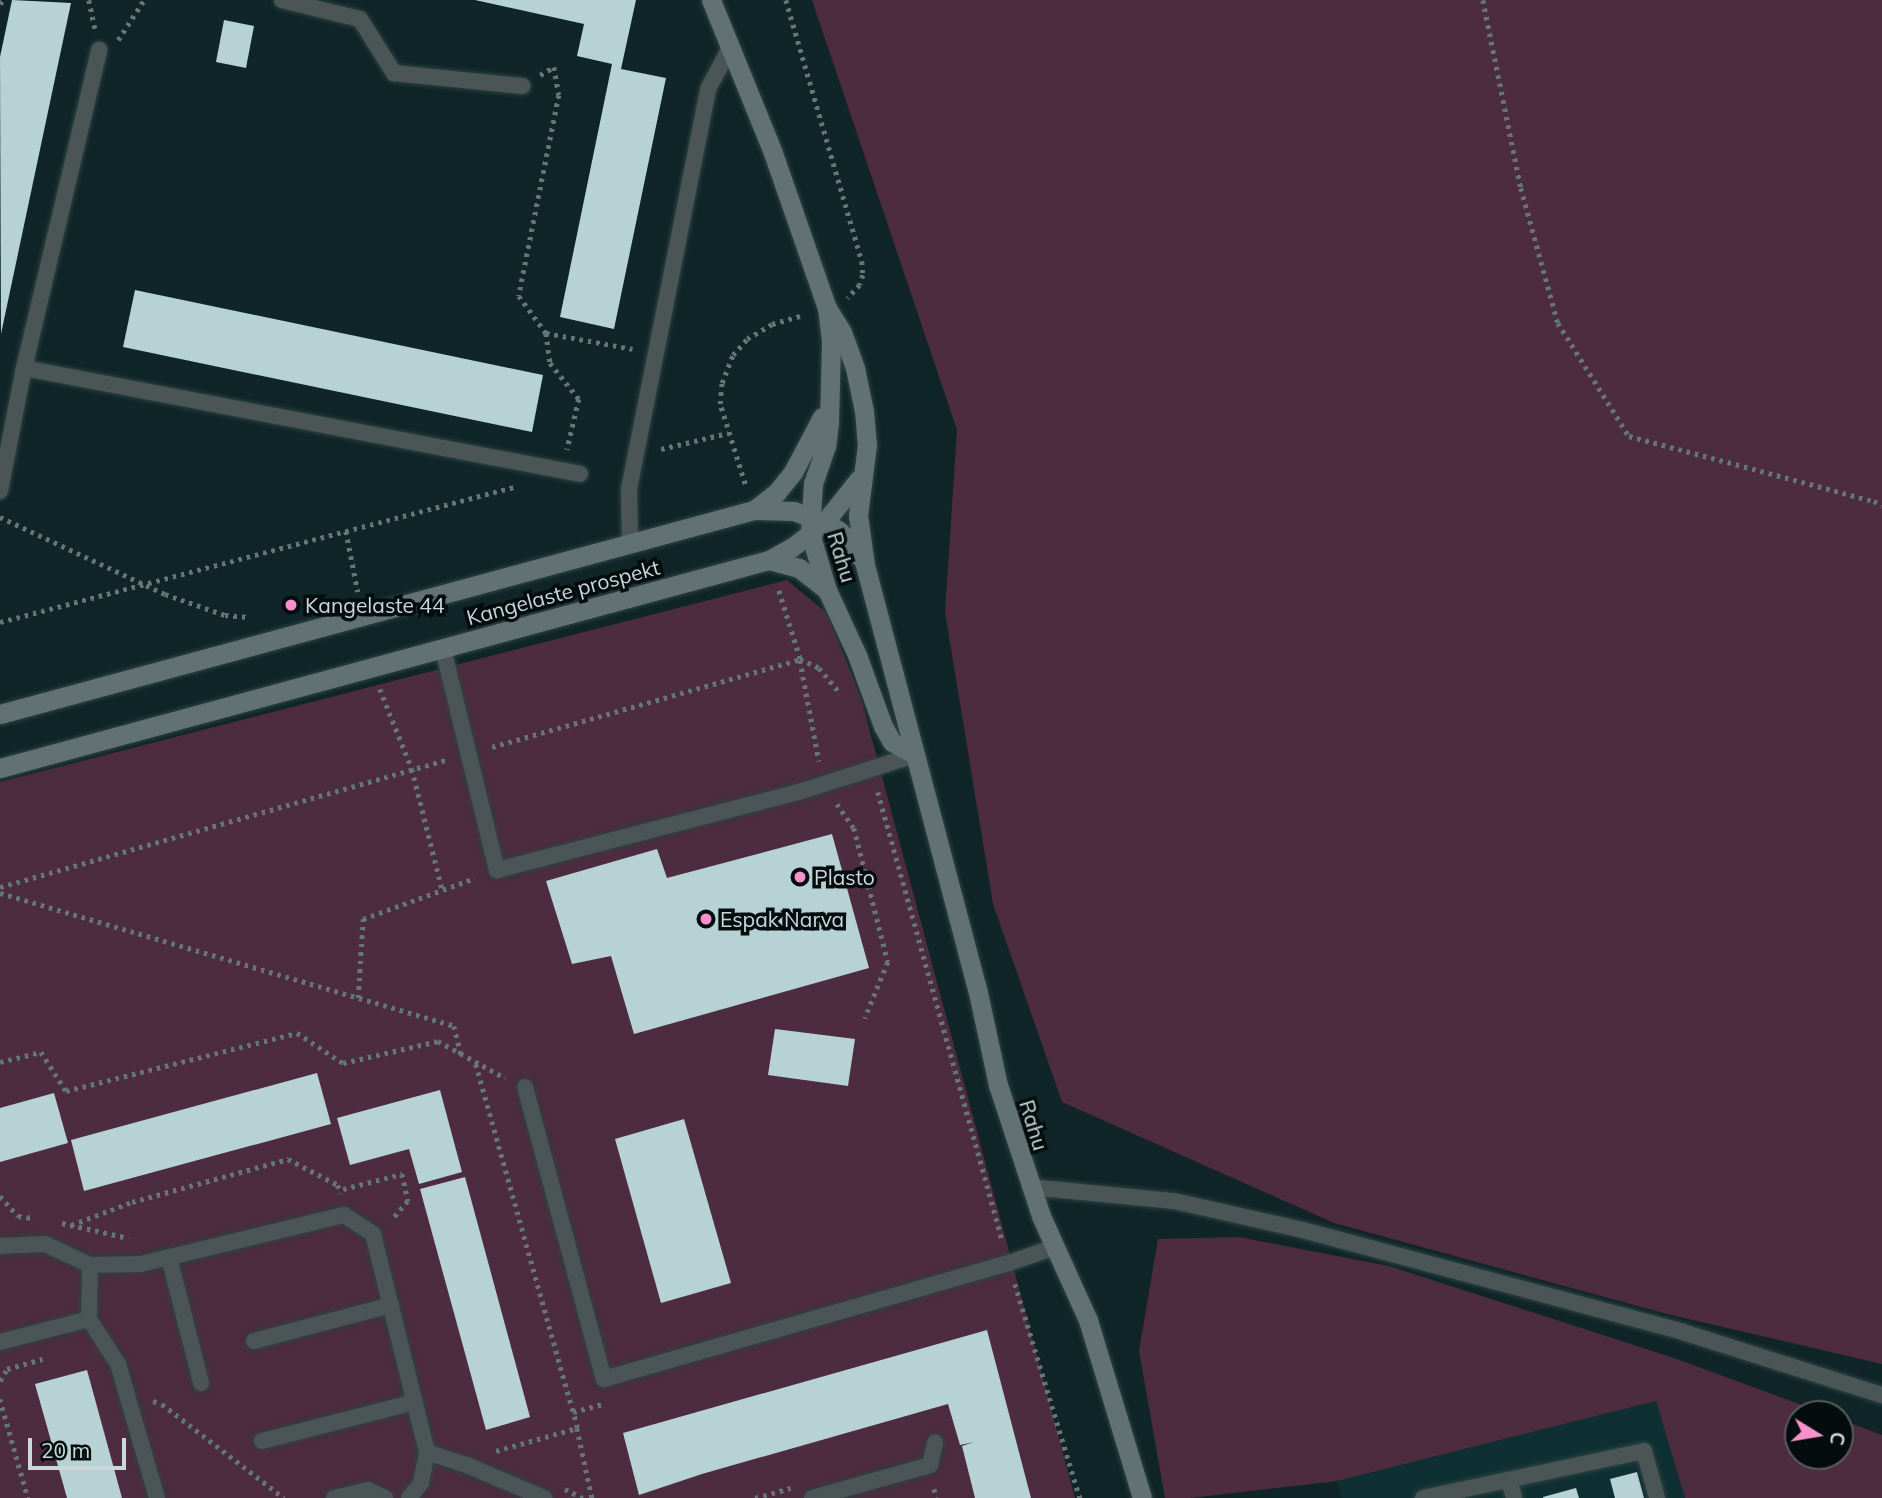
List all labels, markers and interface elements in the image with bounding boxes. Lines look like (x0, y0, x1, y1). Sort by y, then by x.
street label: Rahu (822, 529, 862, 585)
street label: Kangelaste prospekt (464, 554, 662, 630)
place label: Kangelaste 44 (305, 592, 445, 618)
marker: Kangelaste 44 (283, 597, 299, 613)
place label: Plasto (814, 864, 875, 890)
marker: Plasto (792, 869, 808, 885)
place label: Espak Narva (720, 906, 844, 932)
marker: Espak Narva (698, 911, 714, 927)
street label: Rahu (1014, 1097, 1054, 1153)
north arrow (1784, 1400, 1854, 1470)
scale bar (32, 1424, 130, 1468)
text: С (1825, 1430, 1851, 1447)
text: 20 m (41, 1437, 90, 1463)

